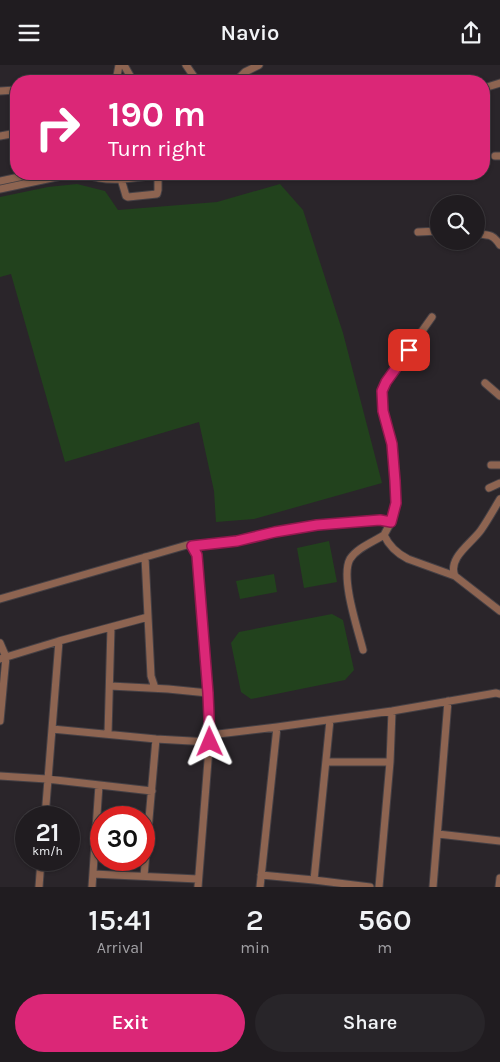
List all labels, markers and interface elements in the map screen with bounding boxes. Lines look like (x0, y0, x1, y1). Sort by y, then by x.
icon: menu (15, 19, 43, 47)
icon: share (457, 19, 485, 47)
text: Navio (221, 20, 279, 46)
text: 190 m (108, 94, 206, 135)
icon: right (25, 95, 90, 160)
text: Turn right (108, 136, 206, 162)
map controls (430, 195, 485, 250)
button: search (430, 195, 485, 250)
pin (388, 329, 430, 371)
icon: arrive (395, 336, 423, 364)
position arrow (183, 715, 235, 767)
speed limit sign: 30 (90, 806, 155, 871)
text: 21 (35, 818, 60, 847)
text: km/h (32, 844, 63, 858)
text: 15:41 (88, 902, 152, 938)
text: 2 (246, 902, 264, 938)
text: 560 (358, 902, 412, 938)
text: Arrival (97, 938, 144, 957)
text: min (240, 938, 270, 957)
text: m (377, 938, 392, 957)
button: Exit (15, 994, 245, 1052)
button: Share (255, 994, 485, 1052)

